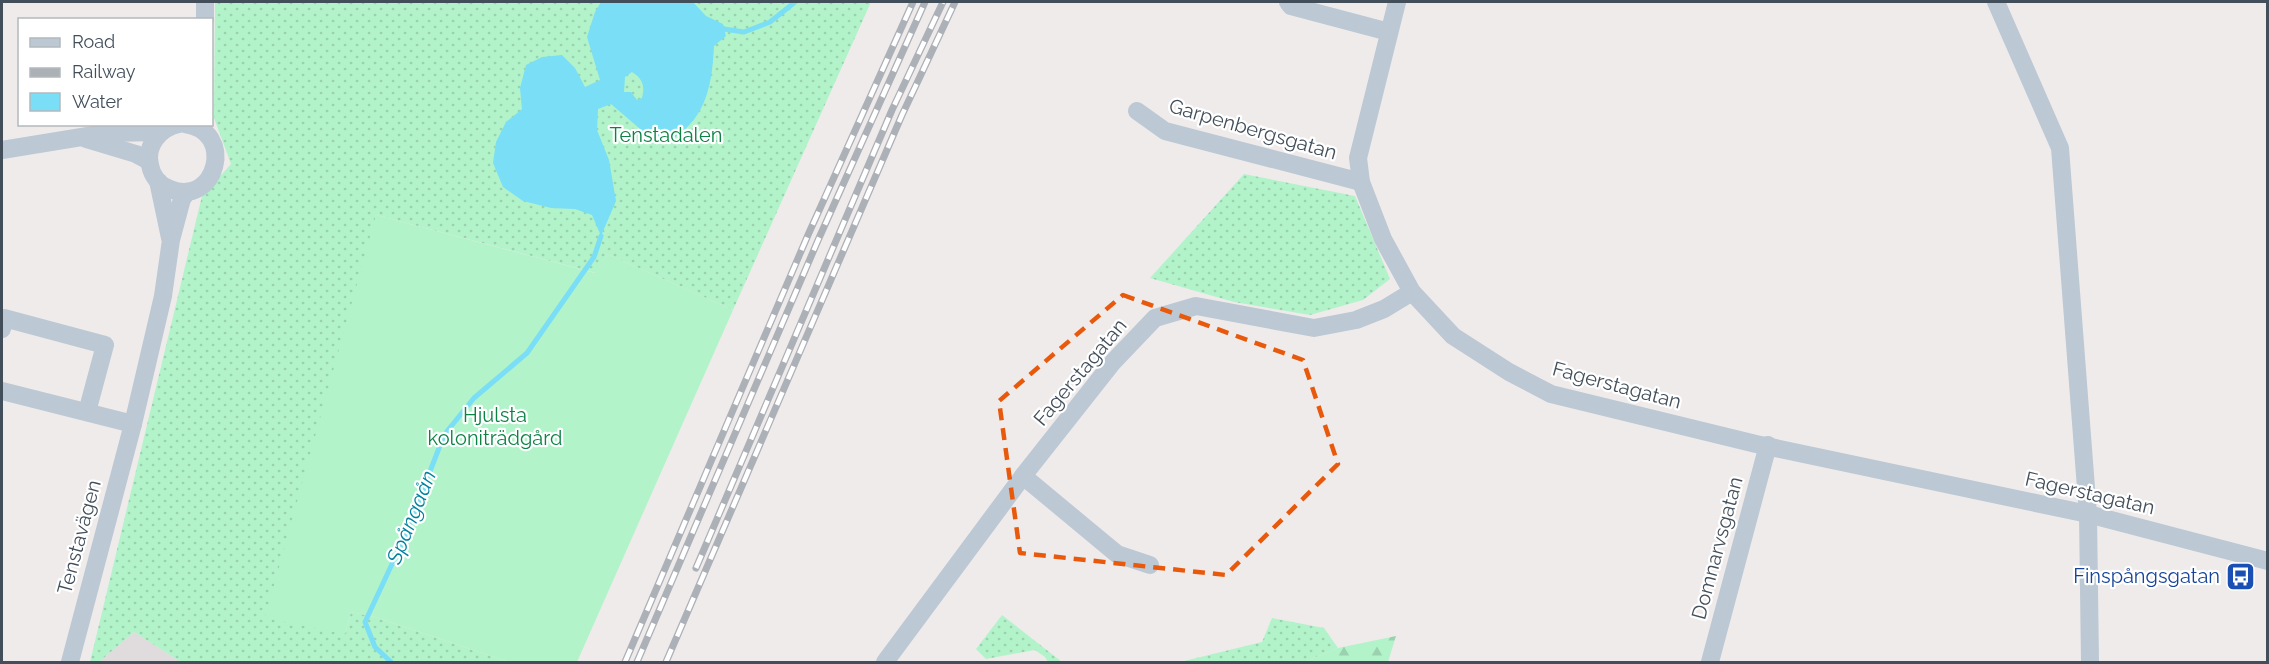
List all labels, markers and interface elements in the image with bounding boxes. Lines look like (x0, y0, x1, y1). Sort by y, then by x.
legend (18, 18, 213, 126)
text: Road (72, 31, 115, 52)
text: Railway (72, 61, 136, 82)
text: Water (72, 91, 123, 112)
street label: Garpenbergsgatan (1166, 94, 1340, 164)
park label: Tenstadalen (610, 123, 722, 147)
street label: Fagerstagatan (1028, 314, 1132, 430)
street label: Fagerstagatan (1550, 356, 1684, 414)
park label: Hjulsta koloniträdgård (428, 403, 562, 450)
street label: Fagerstagatan (2023, 466, 2157, 520)
water label: Spångaån (381, 467, 441, 568)
street label: Domnarvsgatan (1686, 474, 1748, 622)
street label: Tenstavägen (52, 477, 106, 597)
bus stop icon: Finspångsgatan (2225, 560, 2257, 592)
place label: Finspångsgatan (2073, 564, 2220, 588)

